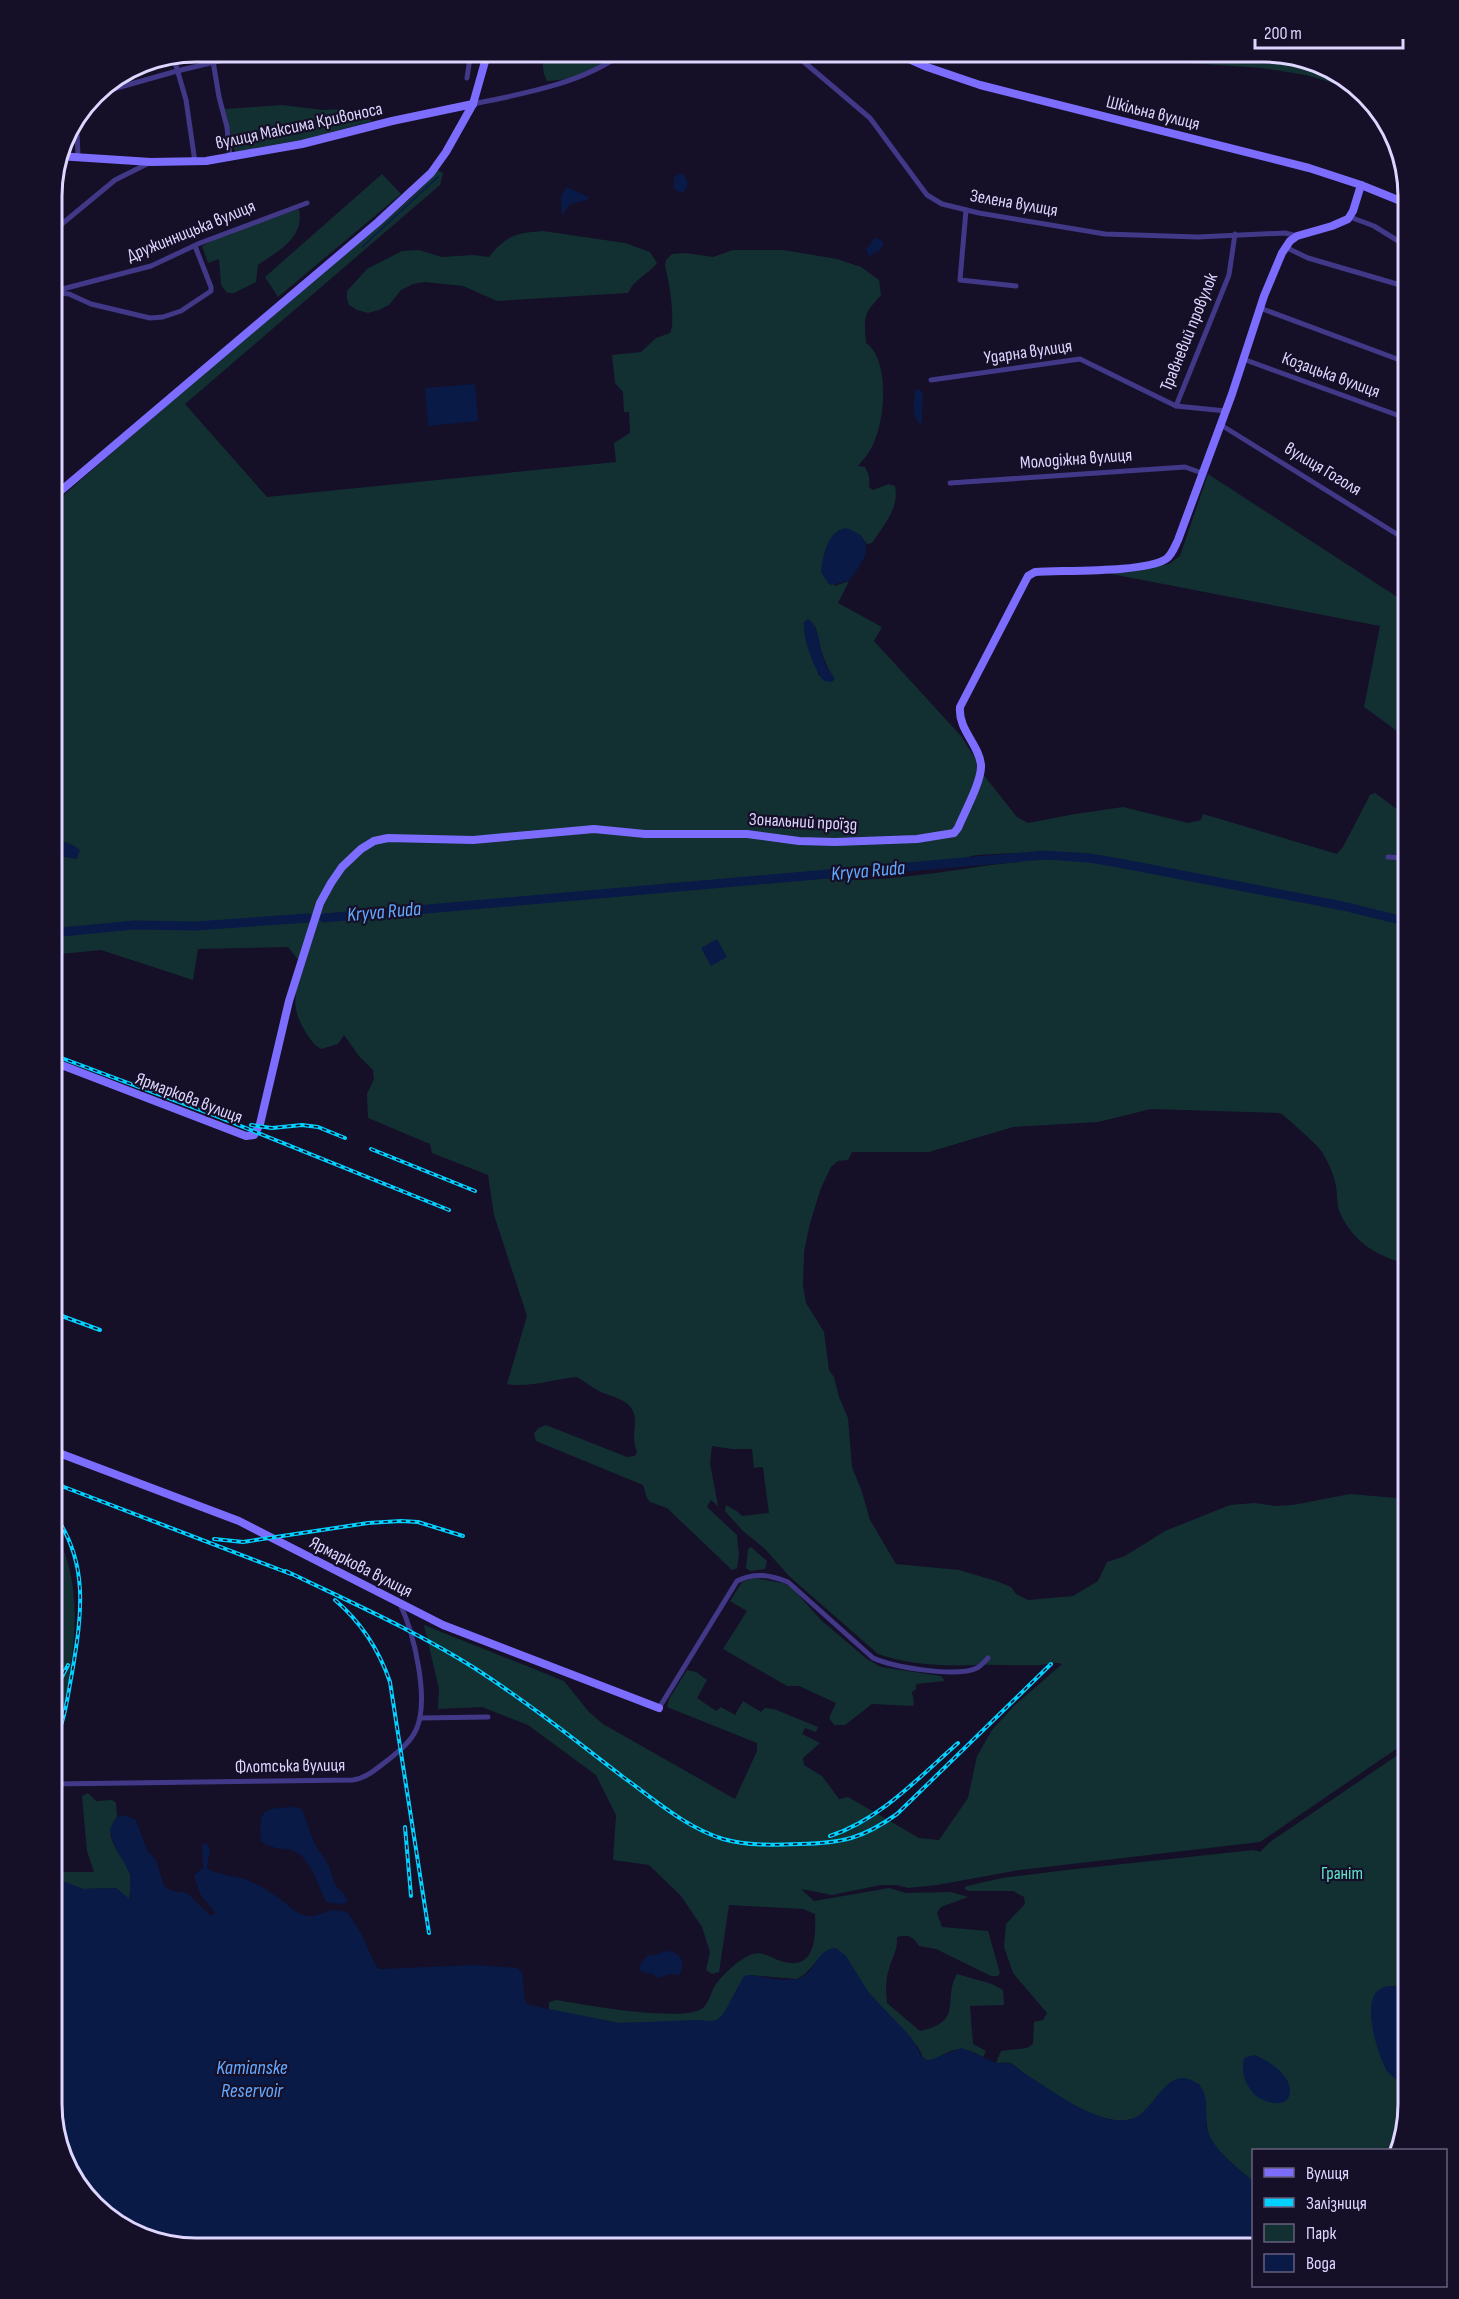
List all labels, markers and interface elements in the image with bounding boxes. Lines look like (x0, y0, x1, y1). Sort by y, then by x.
scale bar (1255, 12, 1404, 50)
text: 200 m (1264, 23, 1302, 44)
street label: Шкільна вулиця (1104, 91, 1202, 135)
street label: вулиця Максима Кривоноса (214, 98, 384, 154)
street label: Зелена вулиця (968, 185, 1060, 221)
street label: Дружинницька вулиця (124, 196, 258, 266)
street label: Травневий провулок (1156, 270, 1222, 394)
street label: Ударна вулиця (983, 335, 1073, 369)
street label: Козацька вулиця (1279, 348, 1383, 402)
street label: вулиця Гоголя (1281, 438, 1365, 500)
street label: Молодіжна вулиця (1019, 445, 1133, 473)
street label: Зональний проїзд (748, 809, 858, 835)
water label: Kryva Ruda (830, 856, 906, 886)
water label: Kryva Ruda (346, 897, 422, 927)
street label: Ярмаркова вулиця (132, 1068, 246, 1128)
street label: Ярмаркова вулиця (306, 1532, 416, 1602)
street label: Флотська вулиця (235, 1755, 345, 1777)
park label: Граніт (1321, 1863, 1363, 1884)
water label: Kamianske Reservoir (216, 2056, 288, 2103)
legend (1252, 2149, 1447, 2287)
text: Вулиця (1306, 2163, 1349, 2184)
text: Залізниця (1306, 2193, 1367, 2214)
text: Парк (1306, 2223, 1337, 2244)
text: Вода (1306, 2253, 1336, 2274)

